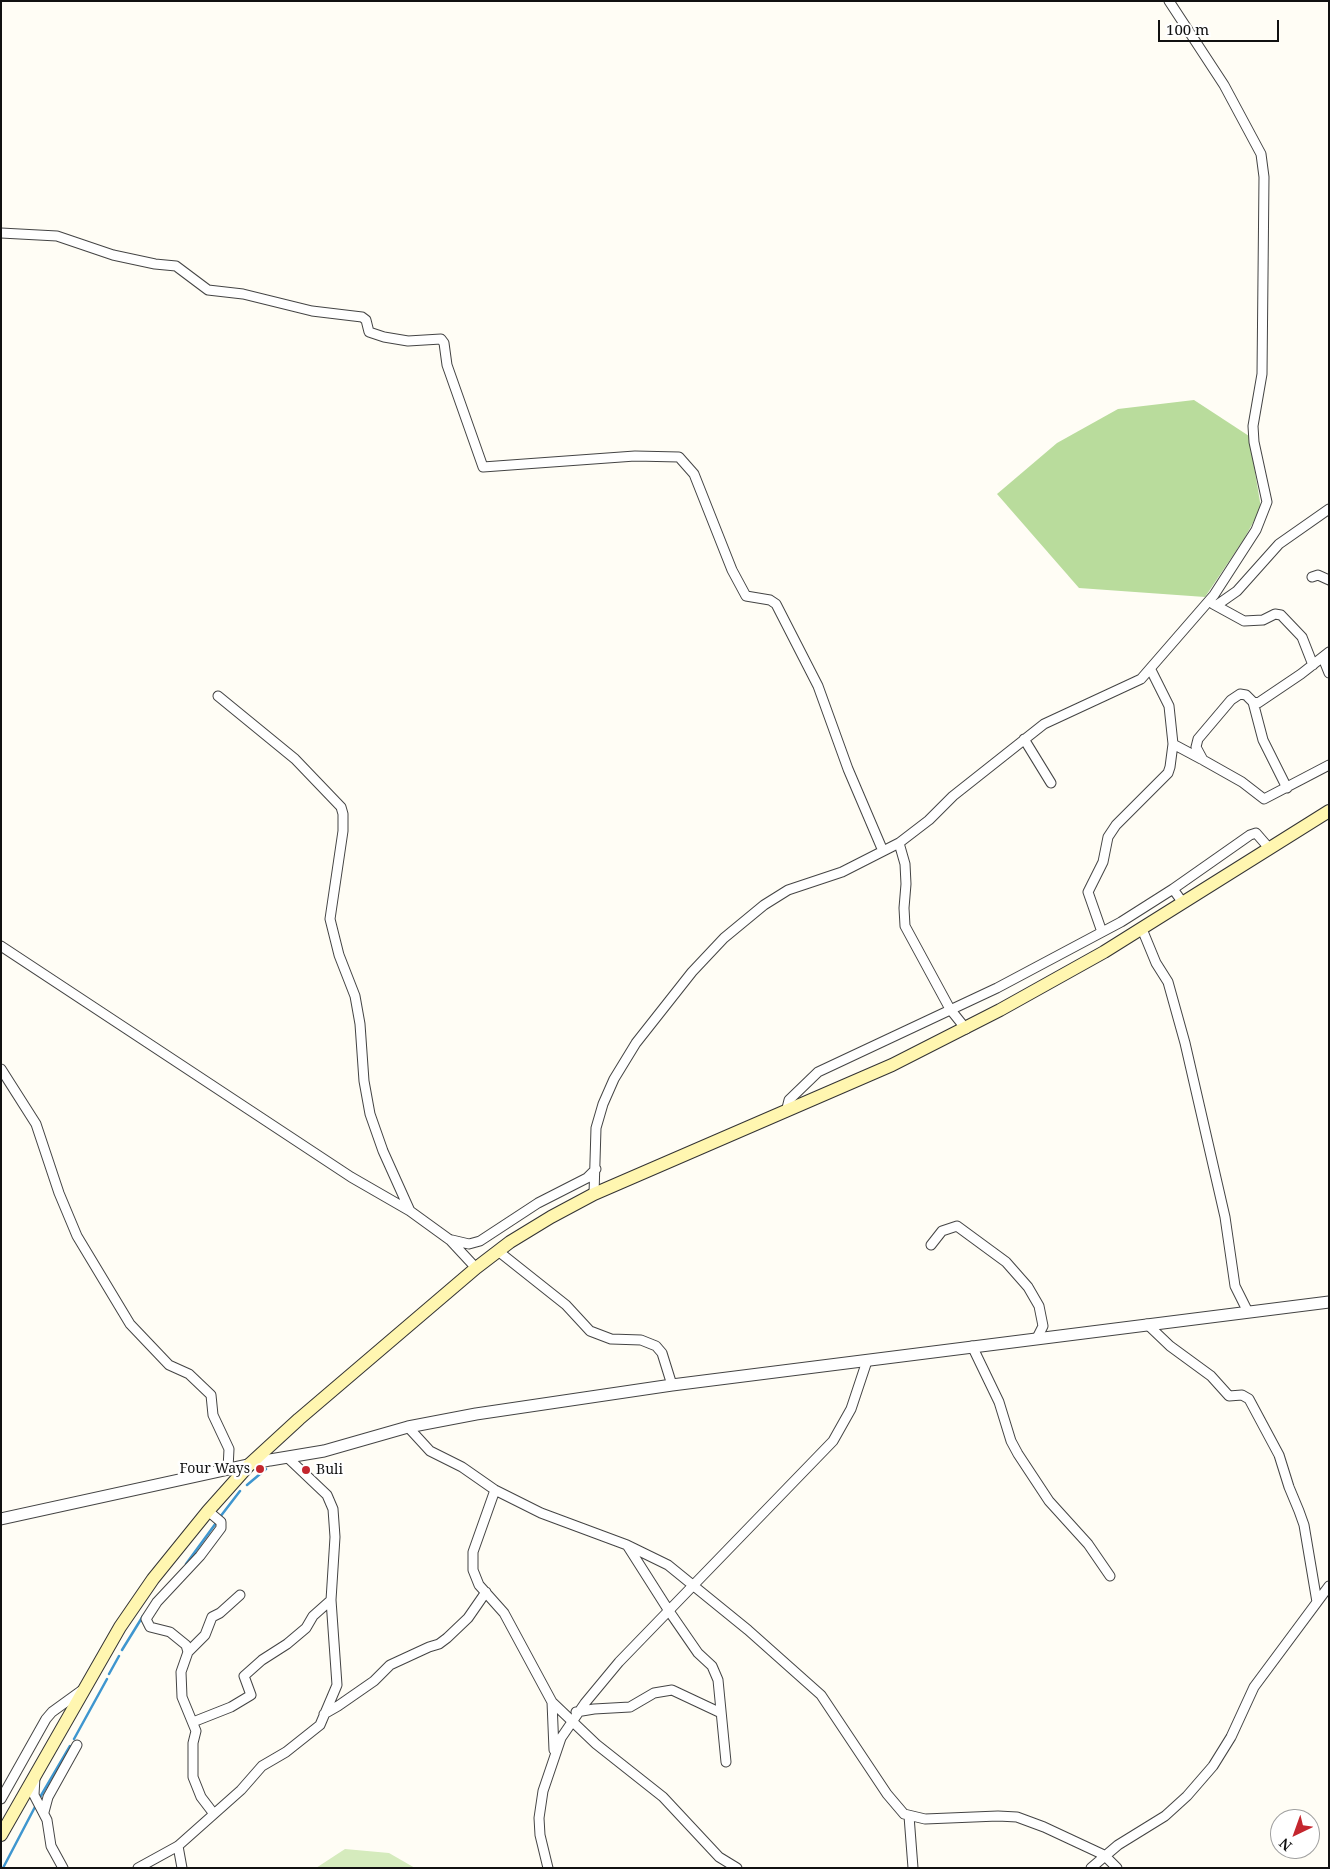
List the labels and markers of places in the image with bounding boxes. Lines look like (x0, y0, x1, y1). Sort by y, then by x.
place label: Four Ways (180, 1461, 250, 1477)
place label: Buli (316, 1462, 343, 1478)
marker: Four Ways (254, 1463, 266, 1475)
marker: Buli (300, 1464, 312, 1476)

